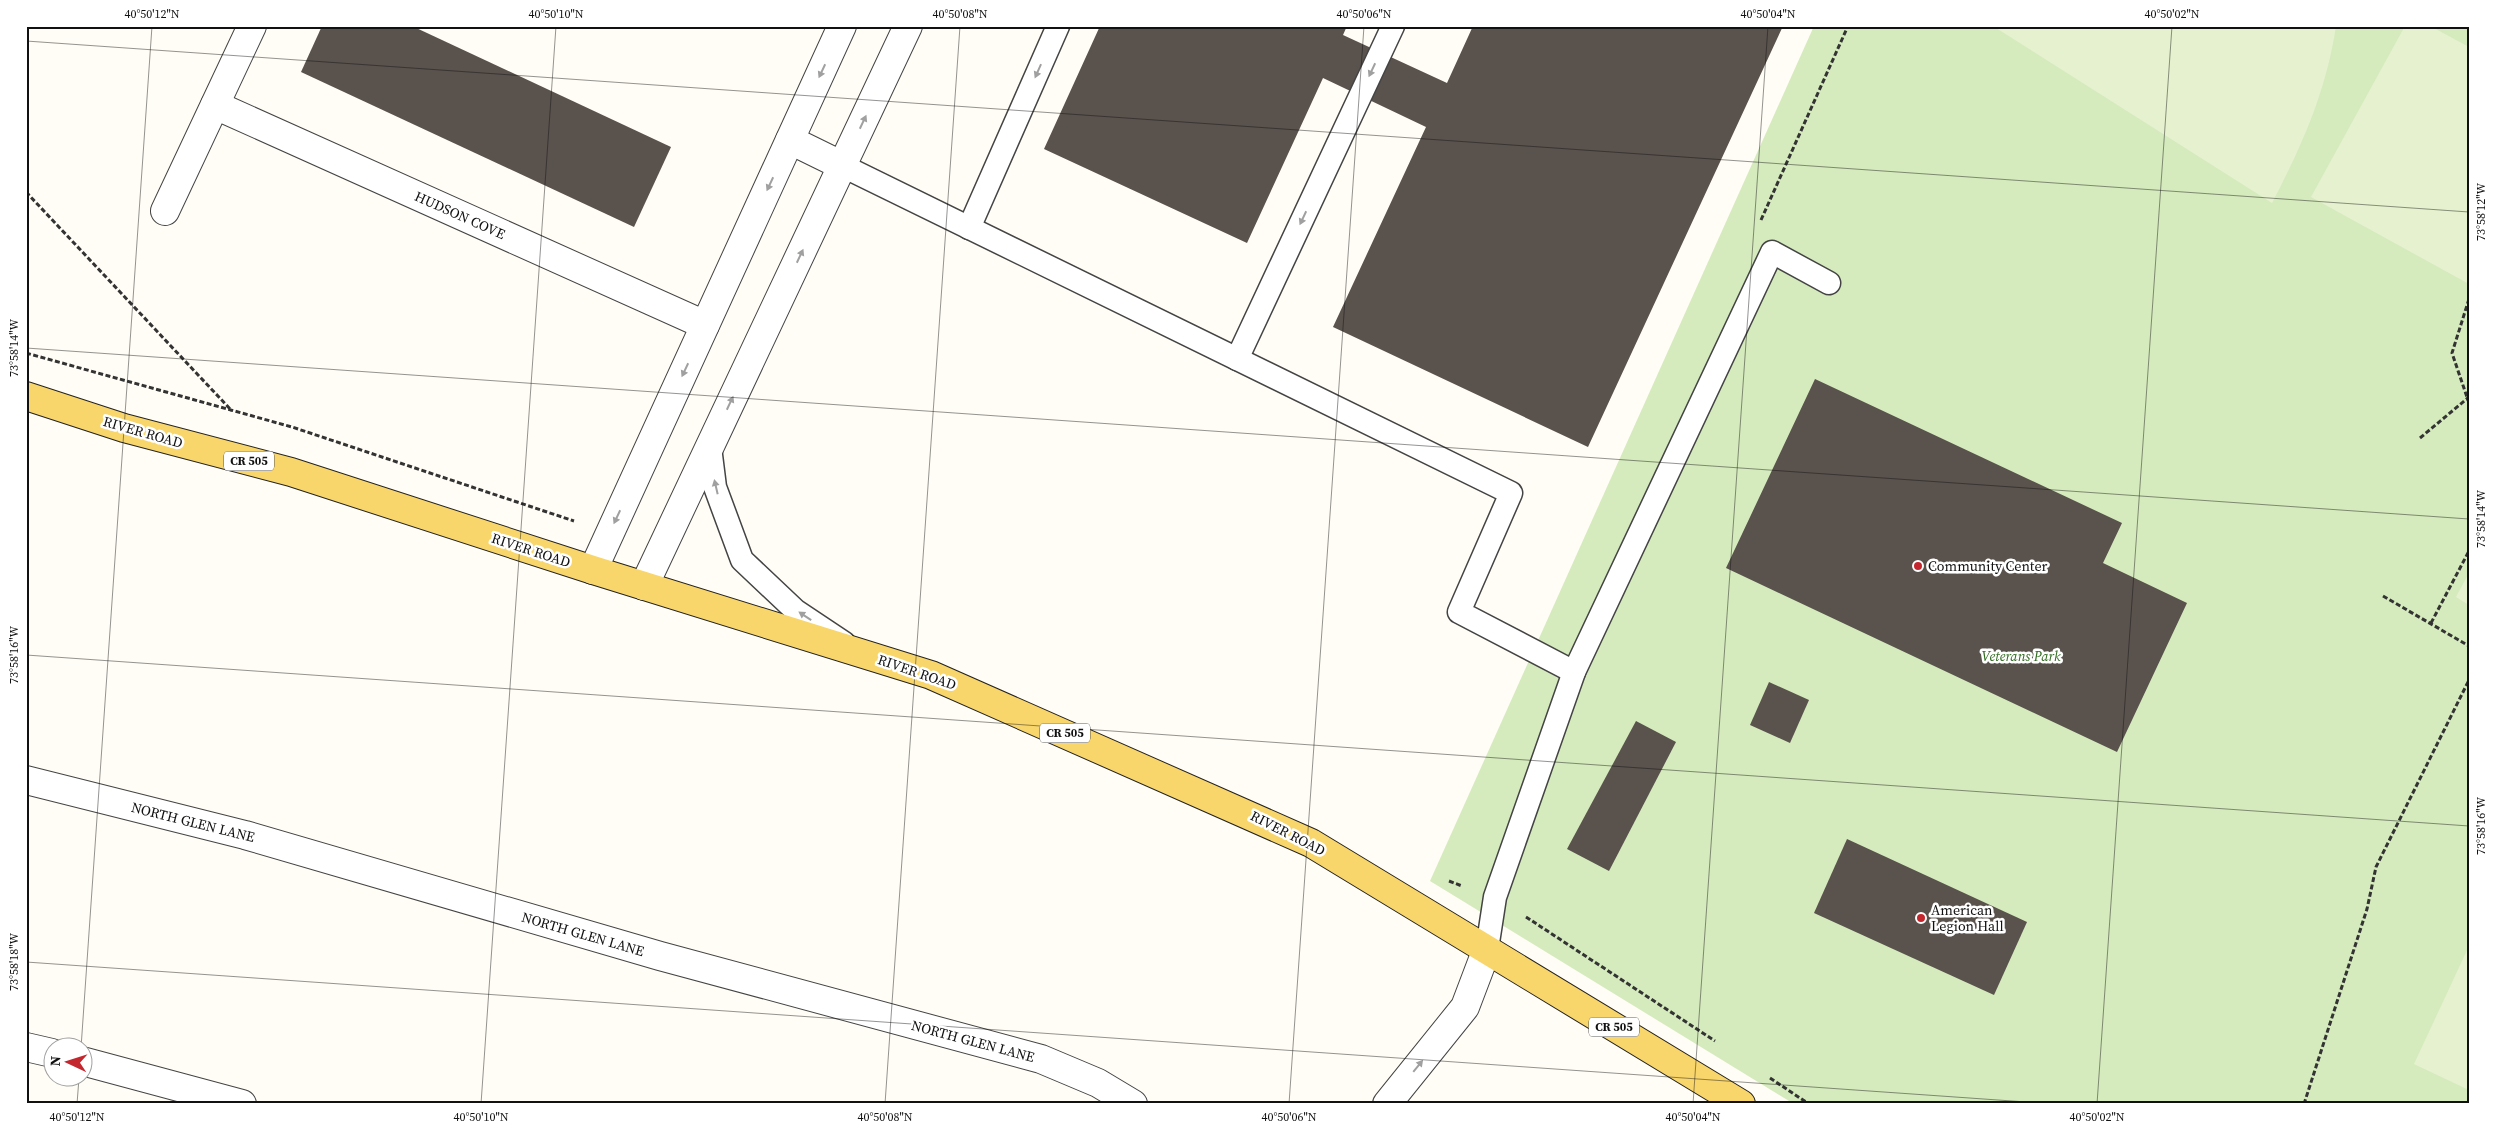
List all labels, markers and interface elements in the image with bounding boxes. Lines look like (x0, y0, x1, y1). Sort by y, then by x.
text: 40°50'12"N (124, 6, 180, 22)
text: 40°50'10"N (528, 6, 584, 22)
text: 40°50'08"N (932, 6, 988, 22)
text: 40°50'06"N (1336, 6, 1392, 22)
text: 40°50'04"N (1740, 6, 1796, 22)
text: 40°50'02"N (2144, 6, 2200, 22)
one-way arrow (1368, 63, 1376, 77)
one-way arrow (817, 64, 825, 78)
one-way arrow (1033, 64, 1041, 78)
one-way arrow (860, 115, 868, 129)
one-way arrow (765, 177, 773, 191)
text: 73°58'12"W (2473, 183, 2489, 241)
street label: HUDSON COVE (412, 186, 508, 244)
one-way arrow (1299, 210, 1308, 225)
one-way arrow (796, 249, 804, 263)
text: 73°58'14"W (6, 319, 22, 377)
one-way arrow (680, 362, 689, 377)
one-way arrow (727, 396, 735, 410)
street label: RIVER ROAD (101, 411, 185, 453)
road number: CR 505 (224, 452, 274, 471)
one-way arrow (712, 479, 720, 494)
text: 73°58'14"W (2473, 490, 2489, 548)
one-way arrow (613, 510, 621, 524)
street label: RIVER ROAD (489, 528, 573, 572)
place label: Community Center (1928, 556, 2048, 576)
marker: Community Center (1912, 560, 1924, 572)
one-way arrow (798, 611, 811, 621)
text: 73°58'16"W (6, 626, 22, 684)
park label: Veterans Park (1981, 646, 2061, 666)
street label: RIVER ROAD (875, 649, 959, 695)
road number: CR 505 (1040, 724, 1090, 742)
street label: NORTH GLEN LANE (129, 797, 257, 847)
text: 73°58'16"W (2473, 797, 2489, 855)
street label: RIVER ROAD (1247, 806, 1329, 861)
place label: American Legion Hall (1931, 900, 2004, 936)
street label: NORTH GLEN LANE (519, 907, 647, 961)
marker: American Legion Hall (1915, 912, 1927, 924)
text: 73°58'18"W (6, 933, 22, 991)
street label: NORTH GLEN LANE (909, 1015, 1037, 1067)
road number: CR 505 (1589, 1018, 1639, 1036)
north arrow (42, 1038, 92, 1088)
text: N (45, 1055, 65, 1067)
one-way arrow (1412, 1060, 1423, 1073)
text: 40°50'12"N (49, 1109, 105, 1125)
text: 40°50'10"N (453, 1109, 509, 1125)
text: 40°50'08"N (857, 1109, 913, 1125)
text: 40°50'06"N (1261, 1109, 1317, 1125)
text: 40°50'04"N (1665, 1109, 1721, 1125)
text: 40°50'02"N (2069, 1109, 2125, 1125)

